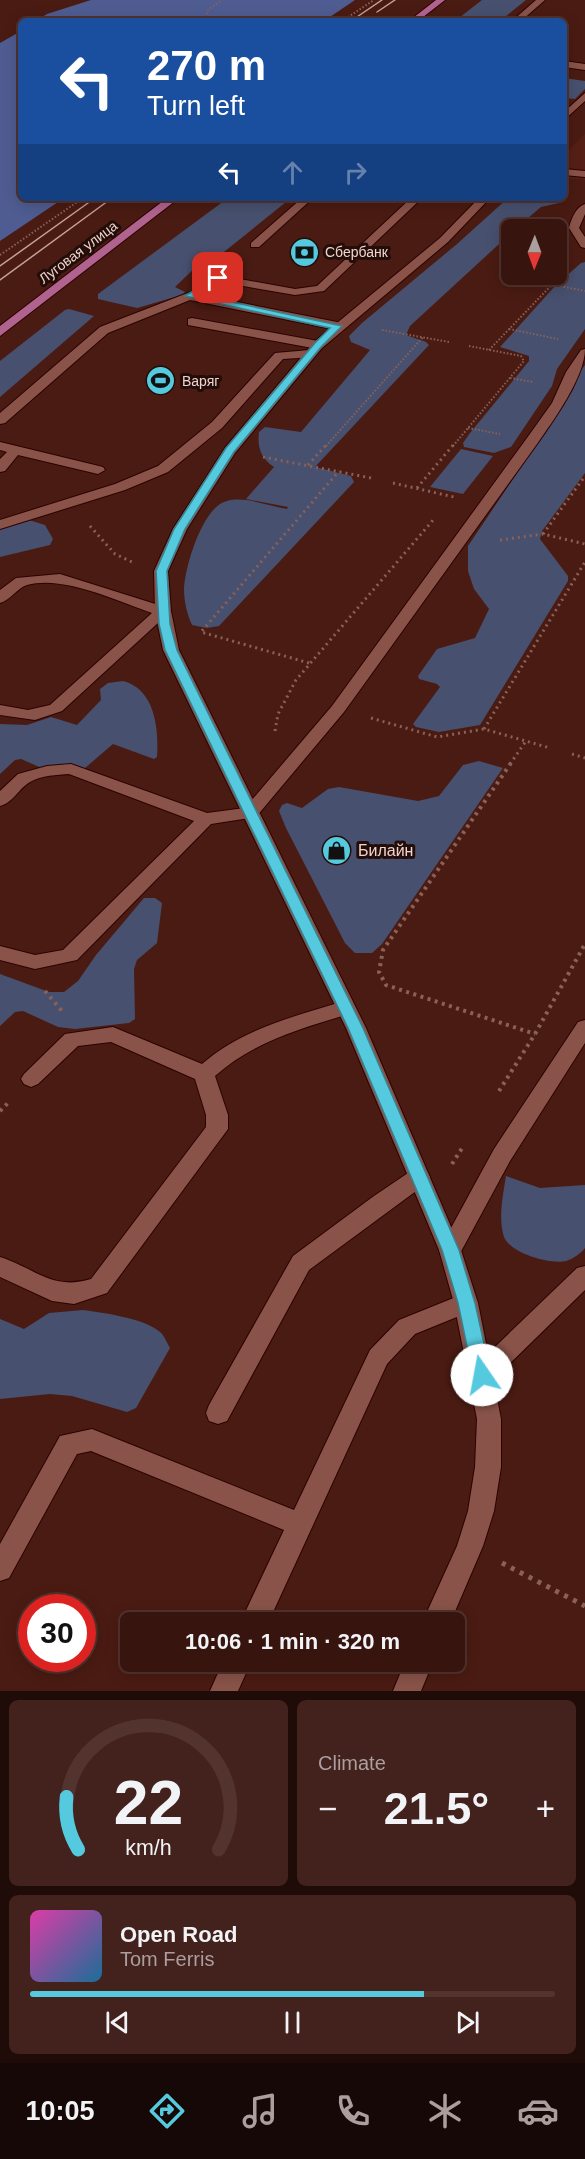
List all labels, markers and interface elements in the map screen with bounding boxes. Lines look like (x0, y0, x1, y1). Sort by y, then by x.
icon: left (48, 42, 126, 120)
text: 270 m (147, 42, 266, 89)
text: Turn left (147, 91, 245, 121)
icon: left (213, 156, 246, 189)
icon: ahead (276, 156, 309, 189)
icon: right (339, 156, 372, 189)
street label: Луговая улица (36, 217, 121, 287)
north arrow (501, 219, 567, 285)
map controls (501, 219, 567, 285)
bank icon: Сбербанк (288, 236, 320, 268)
place label: Сбербанк (325, 244, 389, 260)
pin (192, 252, 243, 303)
icon: arrive (201, 261, 234, 294)
sports icon: Варяг (145, 365, 177, 397)
place label: Варяг (182, 373, 219, 389)
shop icon: Билайн (321, 834, 353, 866)
place label: Билайн (358, 842, 413, 859)
position arrow (450, 1343, 514, 1407)
speed limit sign: 30 (18, 1594, 96, 1672)
text: 10:06 · 1 min · 320 m (185, 1629, 400, 1654)
text: Climate (318, 1752, 386, 1774)
text: 22 (114, 1768, 183, 1837)
text: 21.5° (384, 1783, 489, 1834)
text: − (318, 1790, 337, 1827)
text: + (536, 1790, 555, 1827)
text: km/h (125, 1836, 172, 1860)
text: Open Road (120, 1922, 237, 1947)
text: Tom Ferris (120, 1948, 214, 1970)
icon: previous (101, 2006, 134, 2039)
icon: pause (276, 2006, 309, 2039)
icon: next (451, 2006, 484, 2039)
icon: directions (146, 2090, 188, 2132)
icon: music (239, 2090, 281, 2132)
icon: phone (332, 2090, 374, 2132)
icon: climate (424, 2090, 466, 2132)
icon: car (517, 2090, 559, 2132)
text: 10:05 (25, 2096, 95, 2126)

